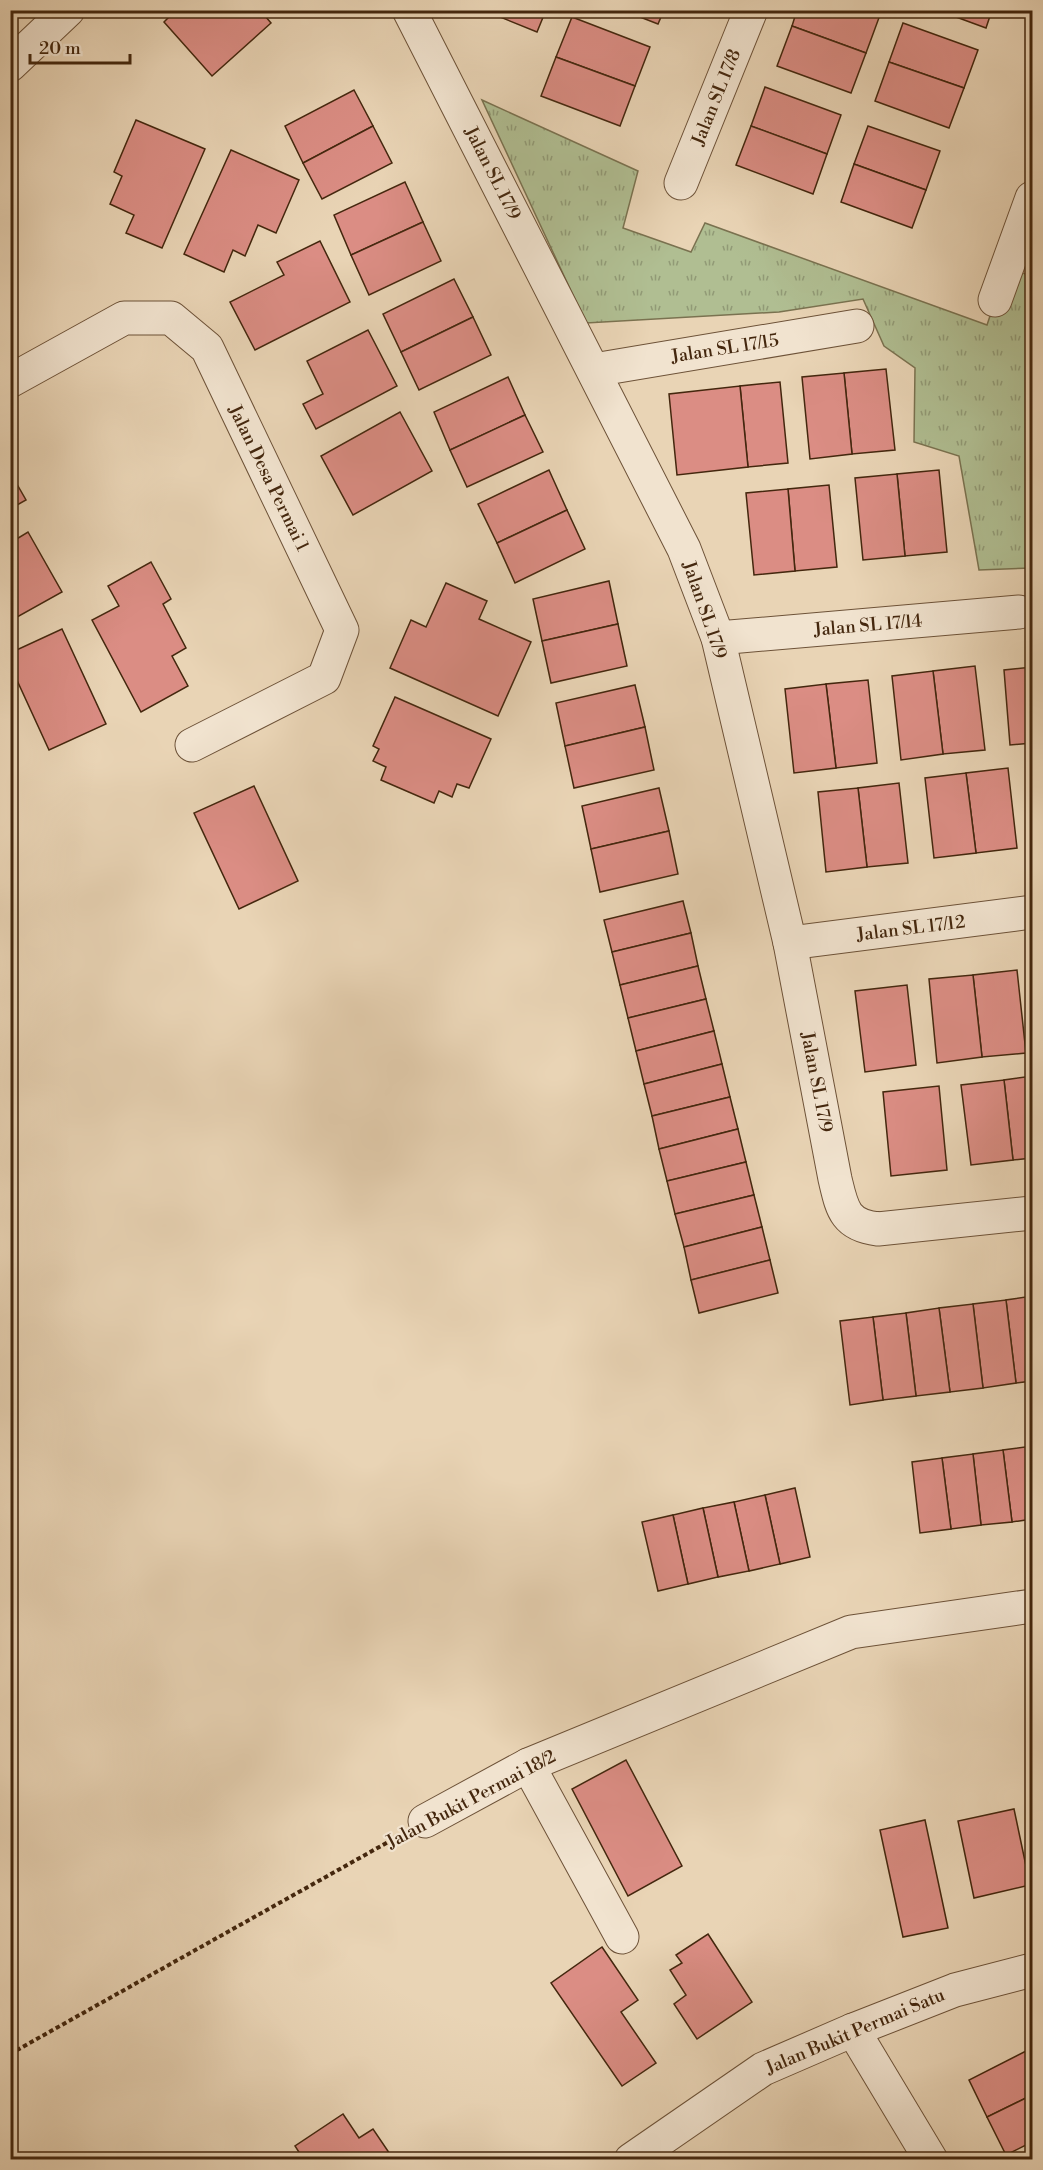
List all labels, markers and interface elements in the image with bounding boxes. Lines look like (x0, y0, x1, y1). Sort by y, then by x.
scale bar (30, 27, 130, 65)
text: 20 m (39, 37, 81, 60)
street label: Jalan SL 17/8 (686, 46, 746, 150)
street label: Jalan SL 17/9 (459, 122, 526, 224)
street label: Jalan SL 17/15 (669, 329, 781, 369)
street label: Jalan Desa Permai 1 (223, 400, 314, 555)
street label: Jalan SL 17/9 (677, 557, 732, 662)
street label: Jalan SL 17/14 (812, 609, 923, 642)
street label: Jalan SL 17/12 (854, 910, 967, 947)
street label: Jalan SL 17/9 (795, 1029, 838, 1134)
street label: Jalan Bukit Permai 18/2 (382, 1745, 560, 1854)
street label: Jalan Bukit Permai Satu (761, 1983, 949, 2080)

